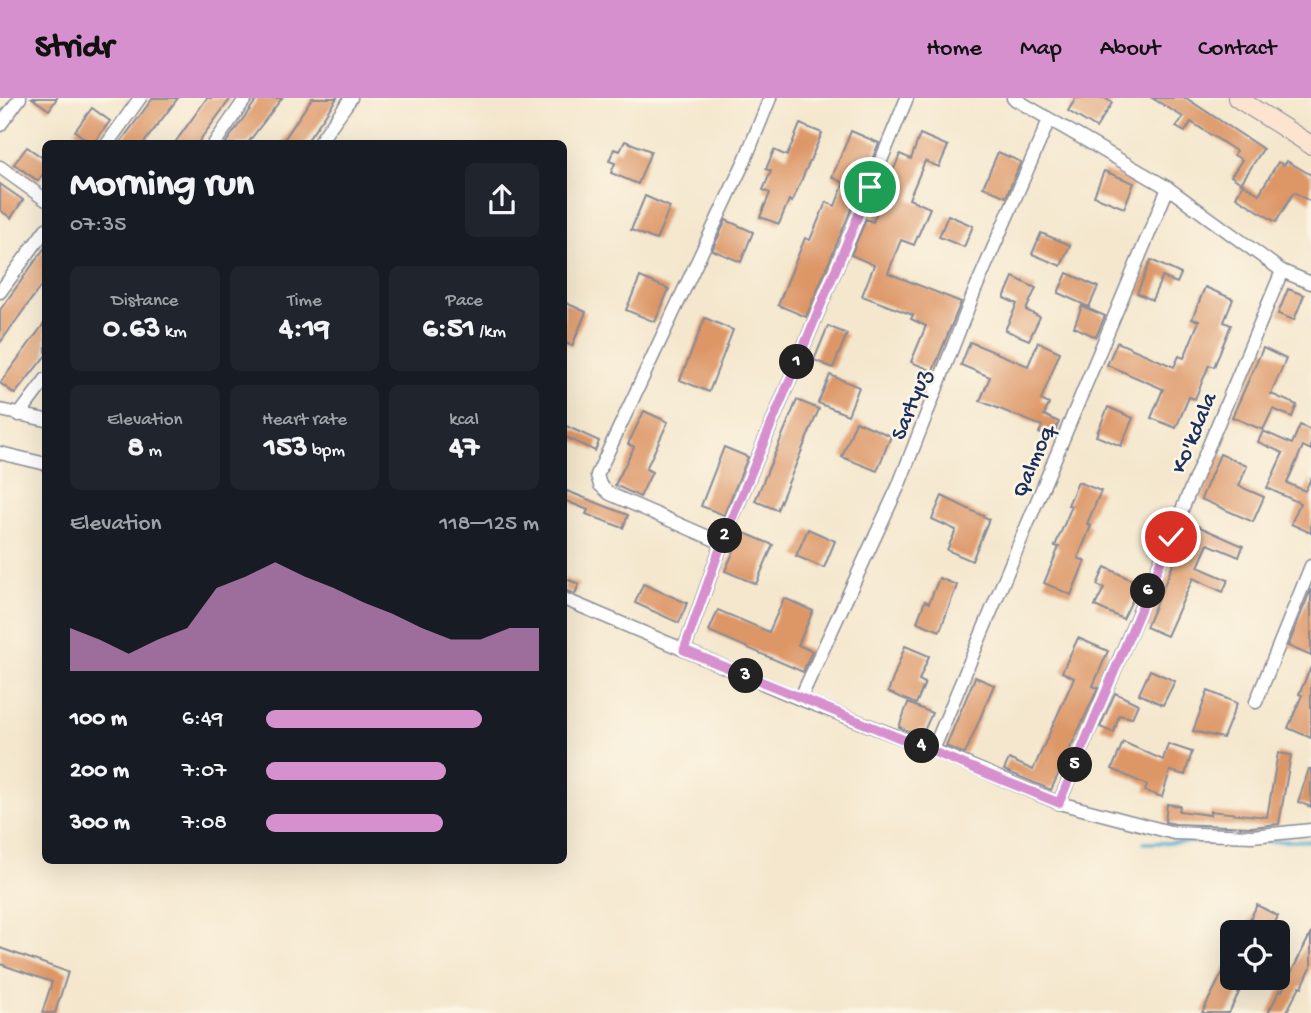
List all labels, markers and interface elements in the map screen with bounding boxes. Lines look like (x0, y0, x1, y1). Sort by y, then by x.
text: Stridr (35, 30, 114, 68)
text: Home (926, 35, 982, 64)
text: Map (1020, 35, 1062, 64)
text: About (1100, 35, 1160, 64)
text: Contact (1198, 35, 1276, 64)
pin (840, 157, 900, 217)
button: share (465, 163, 539, 237)
text: Morning run (70, 164, 254, 208)
icon: arrive (851, 168, 889, 206)
text: 07:35 (70, 212, 126, 239)
text: Distance (111, 290, 178, 313)
text: Time (287, 290, 322, 313)
text: Pace (446, 290, 483, 313)
text: 0.63 (103, 313, 160, 348)
text: 4:19 (279, 313, 330, 348)
text: 6:51 (422, 313, 475, 348)
text: km (160, 321, 187, 344)
text: /km (475, 321, 506, 344)
pin: 1 (780, 344, 814, 380)
text: 1 (793, 350, 800, 373)
street label: Sartyuz (886, 366, 939, 444)
street label: Ko'kdala (1166, 388, 1225, 478)
text: Elevation (107, 409, 183, 432)
text: Heart rate (262, 409, 347, 432)
text: kcal (449, 409, 479, 432)
street label: Qalmoq (1007, 419, 1063, 502)
text: 8 (128, 432, 144, 467)
text: 153 (264, 432, 308, 467)
text: 47 (449, 432, 479, 467)
text: m (144, 440, 162, 463)
text: bpm (308, 440, 345, 463)
pin (1141, 507, 1201, 567)
text: Elevation (70, 511, 161, 538)
text: 118–125 m (439, 511, 539, 538)
pin: 2 (708, 518, 742, 554)
icon: check (1152, 518, 1190, 556)
text: 2 (720, 524, 729, 547)
pin: 6 (1130, 574, 1166, 608)
text: 6 (1143, 579, 1152, 602)
pin: 3 (728, 658, 764, 694)
text: 3 (741, 664, 750, 687)
text: 100 m (70, 706, 127, 733)
text: 6:49 (182, 706, 223, 733)
pin: 4 (904, 728, 940, 764)
text: 4 (917, 734, 926, 757)
pin: 5 (1058, 748, 1092, 782)
text: 5 (1070, 753, 1080, 776)
text: 200 m (70, 758, 129, 785)
text: 7:07 (182, 758, 226, 785)
text: 300 m (70, 810, 130, 837)
text: 7:08 (182, 810, 227, 837)
map controls (1220, 920, 1290, 990)
button: locate (1220, 920, 1290, 990)

